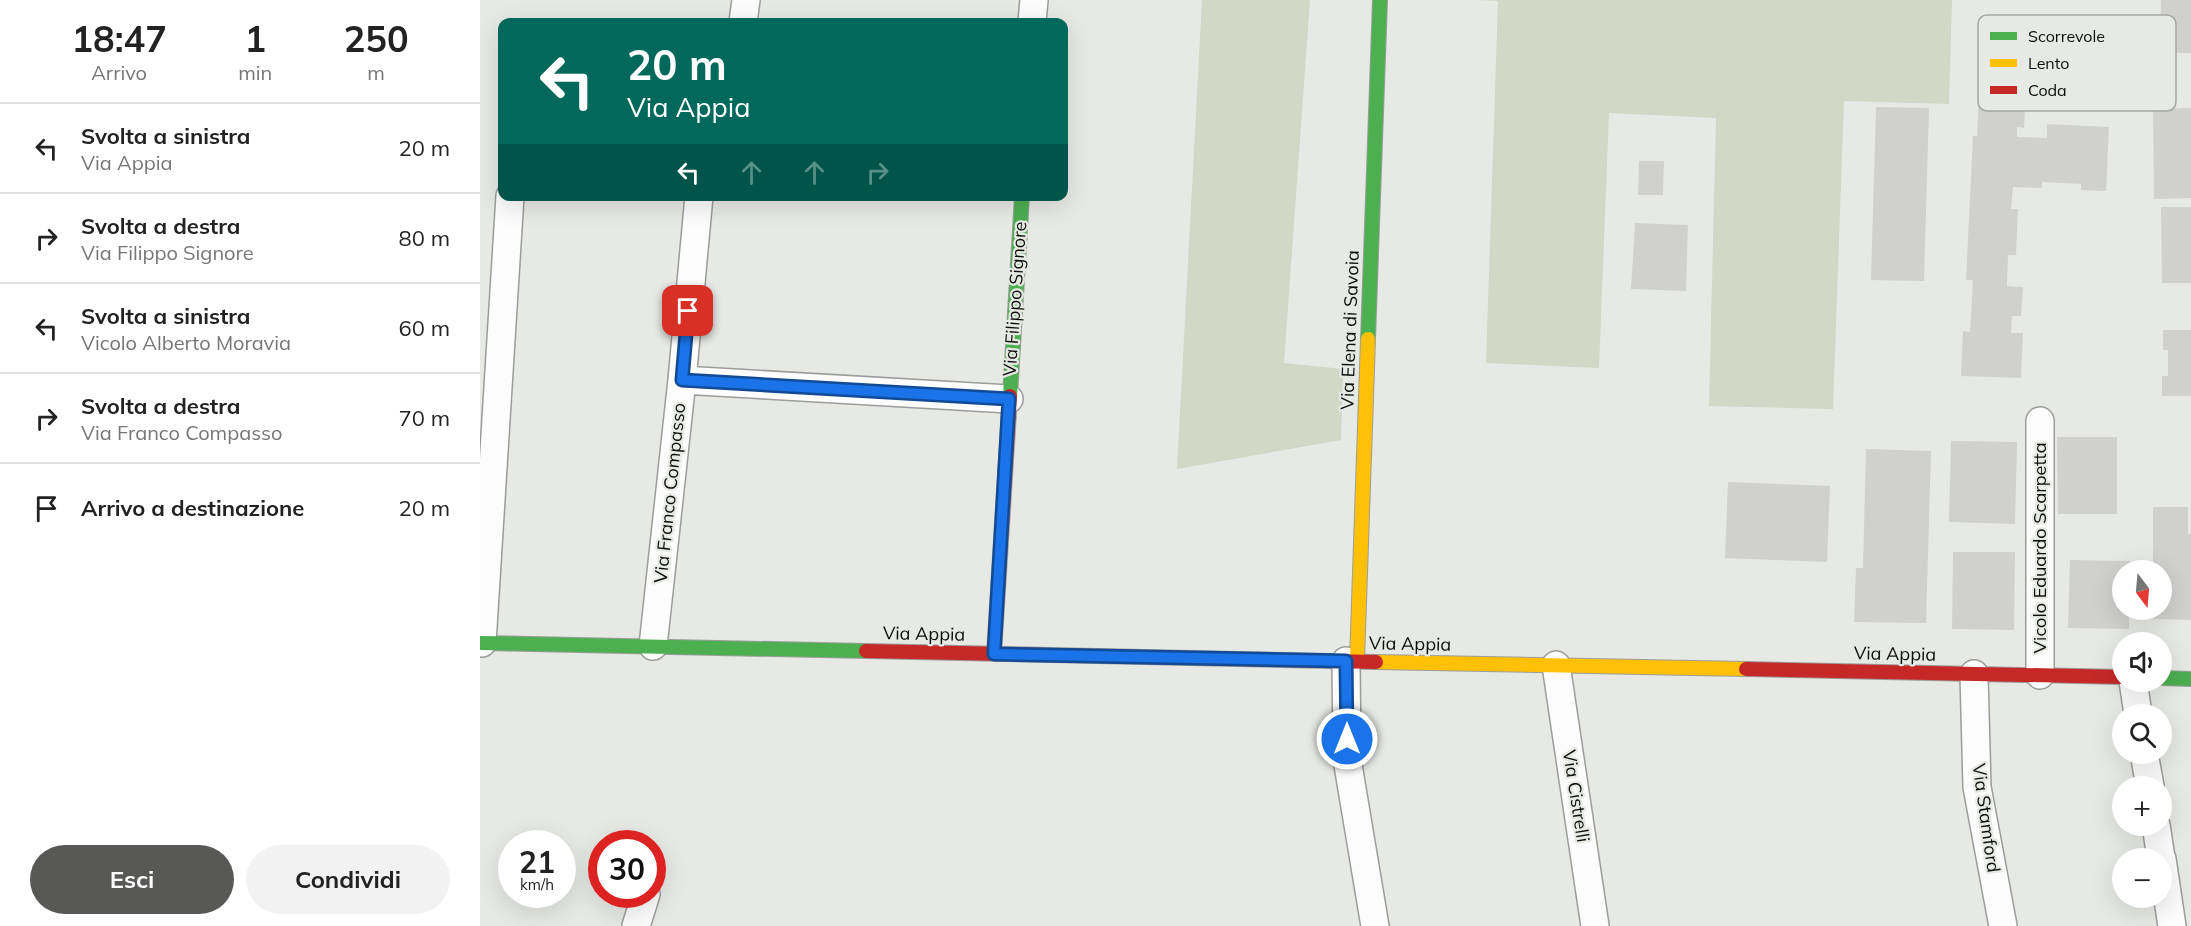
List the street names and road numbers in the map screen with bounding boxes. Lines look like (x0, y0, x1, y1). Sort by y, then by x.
street label: Via Filippo Signore (998, 221, 1031, 377)
street label: Via Elena di Savoia (1335, 250, 1364, 410)
street label: Via Franco Compasso (649, 402, 690, 584)
street label: Vicolo Eduardo Scarpetta (2028, 443, 2051, 653)
street label: Via Appia (883, 621, 965, 646)
street label: Via Appia (1369, 631, 1451, 656)
street label: Via Appia (1854, 641, 1936, 666)
street label: Via Cistrelli (1558, 748, 1595, 844)
street label: Via Stamford (1967, 762, 2006, 874)

